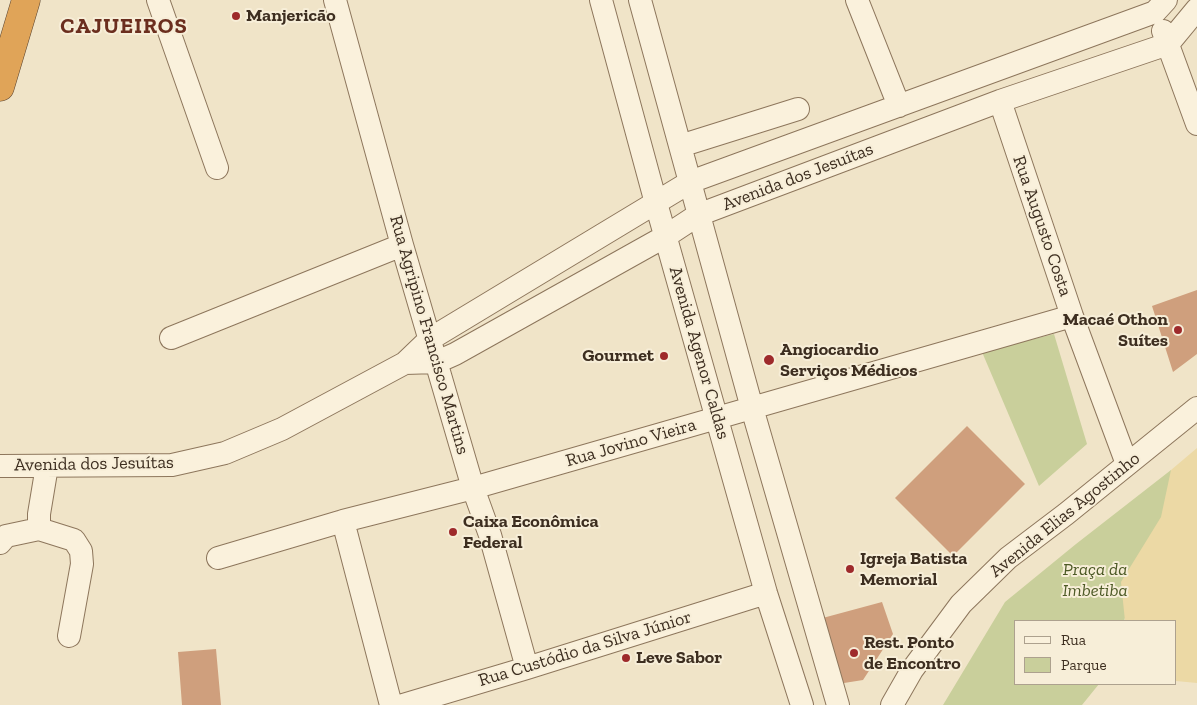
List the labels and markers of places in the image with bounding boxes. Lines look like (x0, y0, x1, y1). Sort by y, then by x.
place label: Manjericão (246, 5, 336, 27)
marker: Manjericão (230, 10, 242, 22)
place label: Macaé Othon Suítes (1063, 309, 1168, 352)
marker: Macaé Othon Suítes (1172, 324, 1184, 336)
place label: Angiocardio Serviços Médicos (780, 339, 917, 382)
place label: Gourmet (582, 345, 654, 367)
marker: Gourmet (658, 350, 670, 362)
marker: Angiocardio Serviços Médicos (762, 353, 776, 367)
place label: Caixa Econômica Federal (463, 511, 599, 554)
marker: Caixa Econômica Federal (447, 526, 459, 538)
place label: Igreja Batista Memorial (860, 548, 967, 590)
marker: Igreja Batista Memorial (844, 563, 856, 575)
place label: Rest. Ponto de Encontro (864, 632, 961, 674)
place label: Leve Sabor (636, 647, 722, 669)
marker: Rest. Ponto de Encontro (848, 647, 860, 659)
marker: Leve Sabor (620, 652, 632, 664)

